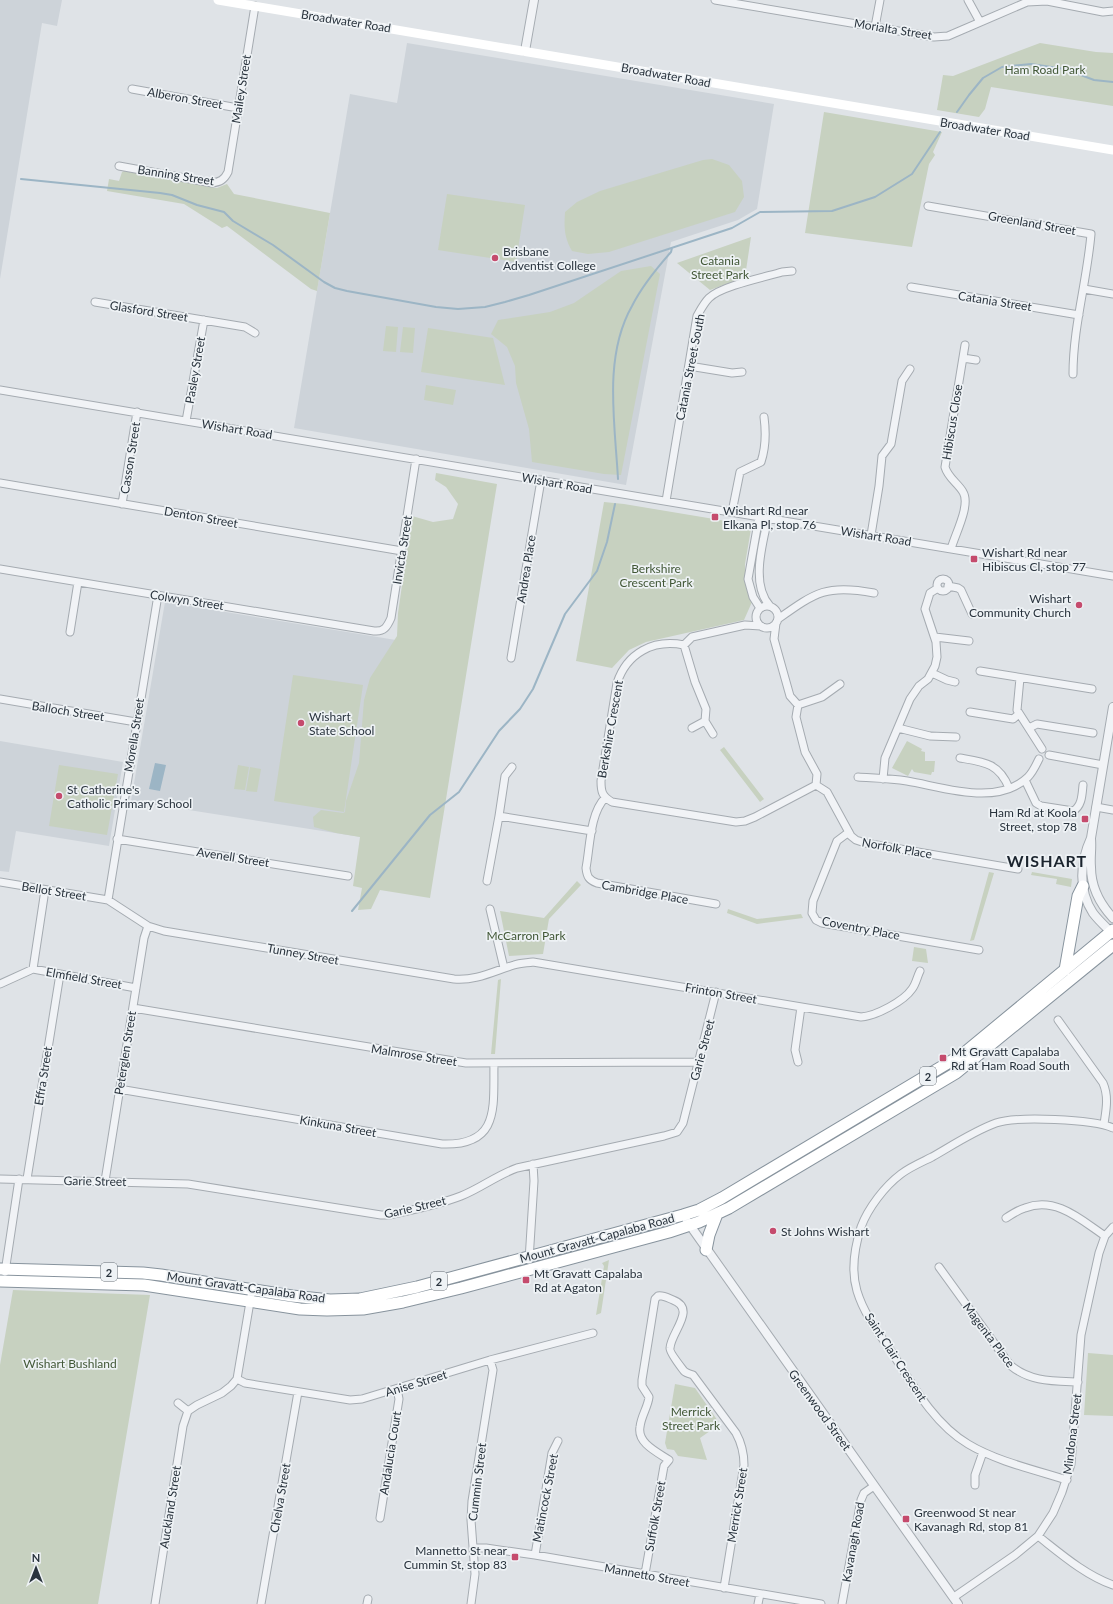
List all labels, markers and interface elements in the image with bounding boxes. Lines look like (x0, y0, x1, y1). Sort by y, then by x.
street label: Broadwater Road (300, 6, 392, 36)
street label: Morialta Street (853, 15, 934, 43)
street label: Mailey Street (228, 53, 254, 124)
street label: Broadwater Road (620, 60, 712, 90)
park label: Ham Road Park (1004, 62, 1086, 77)
street label: Alberon Street (146, 84, 225, 112)
street label: Broadwater Road (939, 114, 1031, 144)
street label: Banning Street (137, 162, 216, 189)
street label: Greenland Street (987, 208, 1078, 238)
place label: Brisbane Adventist College (503, 244, 596, 273)
marker: Brisbane Adventist College (490, 253, 500, 263)
park label: Catania Street Park (691, 253, 750, 282)
street label: Catania Street (957, 288, 1034, 314)
street label: Glasford Street (109, 297, 190, 325)
street label: Catania Street South (672, 312, 708, 422)
street label: Pasley Street (182, 335, 208, 405)
street label: Hibiscus Close (939, 383, 965, 461)
street label: Wishart Road (201, 416, 273, 442)
street label: Casson Street (117, 420, 143, 495)
street label: Wishart Road (520, 469, 594, 497)
street label: Denton Street (163, 503, 240, 531)
place label: Wishart Rd near Elkana Pl, stop 76 (723, 503, 816, 532)
marker: Wishart Rd near Elkana Pl, stop 76 (710, 512, 720, 522)
street label: Invicta Street (389, 514, 415, 586)
street label: Wishart Road (840, 523, 912, 549)
street label: Andrea Place (513, 534, 539, 604)
place label: Wishart Rd near Hibiscus Cl, stop 77 (982, 545, 1086, 574)
marker: Wishart Rd near Hibiscus Cl, stop 77 (969, 554, 979, 564)
park label: Berkshire Crescent Park (619, 561, 693, 590)
street label: Colwyn Street (149, 587, 226, 613)
place label: Wishart Community Church (969, 591, 1072, 620)
marker: Wishart Community Church (1074, 600, 1084, 610)
street label: Berkshire Crescent (594, 678, 626, 779)
street label: Morella Street (121, 696, 147, 773)
street label: Balloch Street (31, 698, 106, 724)
place label: Wishart State School (309, 709, 374, 738)
marker: Wishart State School (296, 718, 306, 728)
place label: St Catherine's Catholic Primary School (67, 782, 192, 811)
marker: St Catherine's Catholic Primary School (54, 791, 64, 801)
place label: Ham Rd at Koola Street, stop 78 (989, 805, 1077, 834)
marker: Ham Rd at Koola Street, stop 78 (1080, 814, 1090, 824)
street label: Norfolk Place (861, 834, 933, 862)
street label: Avenell Street (196, 844, 271, 870)
district label: WISHART (1007, 851, 1087, 870)
street label: Cambridge Place (600, 877, 690, 907)
street label: Bellot Street (21, 878, 88, 904)
street label: Coventry Place (821, 913, 901, 943)
park label: McCarron Park (486, 928, 566, 943)
street label: Tunney Street (266, 940, 341, 968)
street label: Elmfield Street (45, 964, 124, 992)
street label: Frinton Street (684, 979, 759, 1007)
street label: Peterglen Street (111, 1009, 139, 1096)
street label: Garie Street (687, 1017, 718, 1082)
street label: Malmrose Street (370, 1041, 459, 1069)
place label: Mt Gravatt Capalaba Rd at Ham Road South (951, 1044, 1070, 1073)
street label: Effra Street (31, 1045, 55, 1107)
marker: Mt Gravatt Capalaba Rd at Ham Road South (938, 1053, 948, 1063)
road number: 2 (920, 1067, 936, 1085)
street label: Kinkuna Street (298, 1112, 378, 1140)
street label: Garie Street (63, 1173, 127, 1189)
street label: Garie Street (383, 1192, 448, 1221)
street label: Mount Gravatt-Capalaba Road (518, 1210, 676, 1266)
place label: St Johns Wishart (781, 1224, 870, 1239)
marker: St Johns Wishart (768, 1226, 778, 1236)
road number: 2 (101, 1263, 117, 1281)
place label: Mt Gravatt Capalaba Rd at Agaton (534, 1266, 643, 1295)
street label: Mount Gravatt-Capalaba Road (166, 1268, 326, 1306)
road number: 2 (431, 1272, 447, 1290)
marker: Mt Gravatt Capalaba Rd at Agaton (521, 1275, 531, 1285)
street label: Magenta Place (960, 1300, 1018, 1370)
street label: Saint Clair Crescent (862, 1310, 931, 1405)
park label: Wishart Bushland (23, 1356, 117, 1371)
street label: Anise Street (383, 1366, 449, 1400)
street label: Greenwood Street (786, 1367, 855, 1454)
street label: Mindona Street (1060, 1392, 1084, 1475)
park label: Merrick Street Park (662, 1404, 721, 1433)
street label: Andalucia Court (376, 1409, 404, 1496)
street label: Cummin Street (465, 1441, 489, 1522)
street label: Matincock Street (529, 1452, 561, 1544)
street label: Chelva Street (266, 1461, 294, 1534)
street label: Auckland Street (156, 1464, 184, 1549)
street label: Merrick Street (724, 1466, 750, 1543)
street label: Suffolk Street (641, 1479, 669, 1552)
street label: Kavanagh Road (839, 1501, 867, 1583)
place label: Greenwood St near Kavanagh Rd, stop 81 (914, 1505, 1028, 1534)
marker: Greenwood St near Kavanagh Rd, stop 81 (901, 1514, 911, 1524)
place label: Mannetto St near Cummin St, stop 83 (404, 1543, 508, 1572)
north arrow (16, 1548, 56, 1588)
text: N (32, 1551, 40, 1564)
marker: Mannetto St near Cummin St, stop 83 (510, 1552, 520, 1562)
street label: Mannetto Street (603, 1560, 691, 1590)

